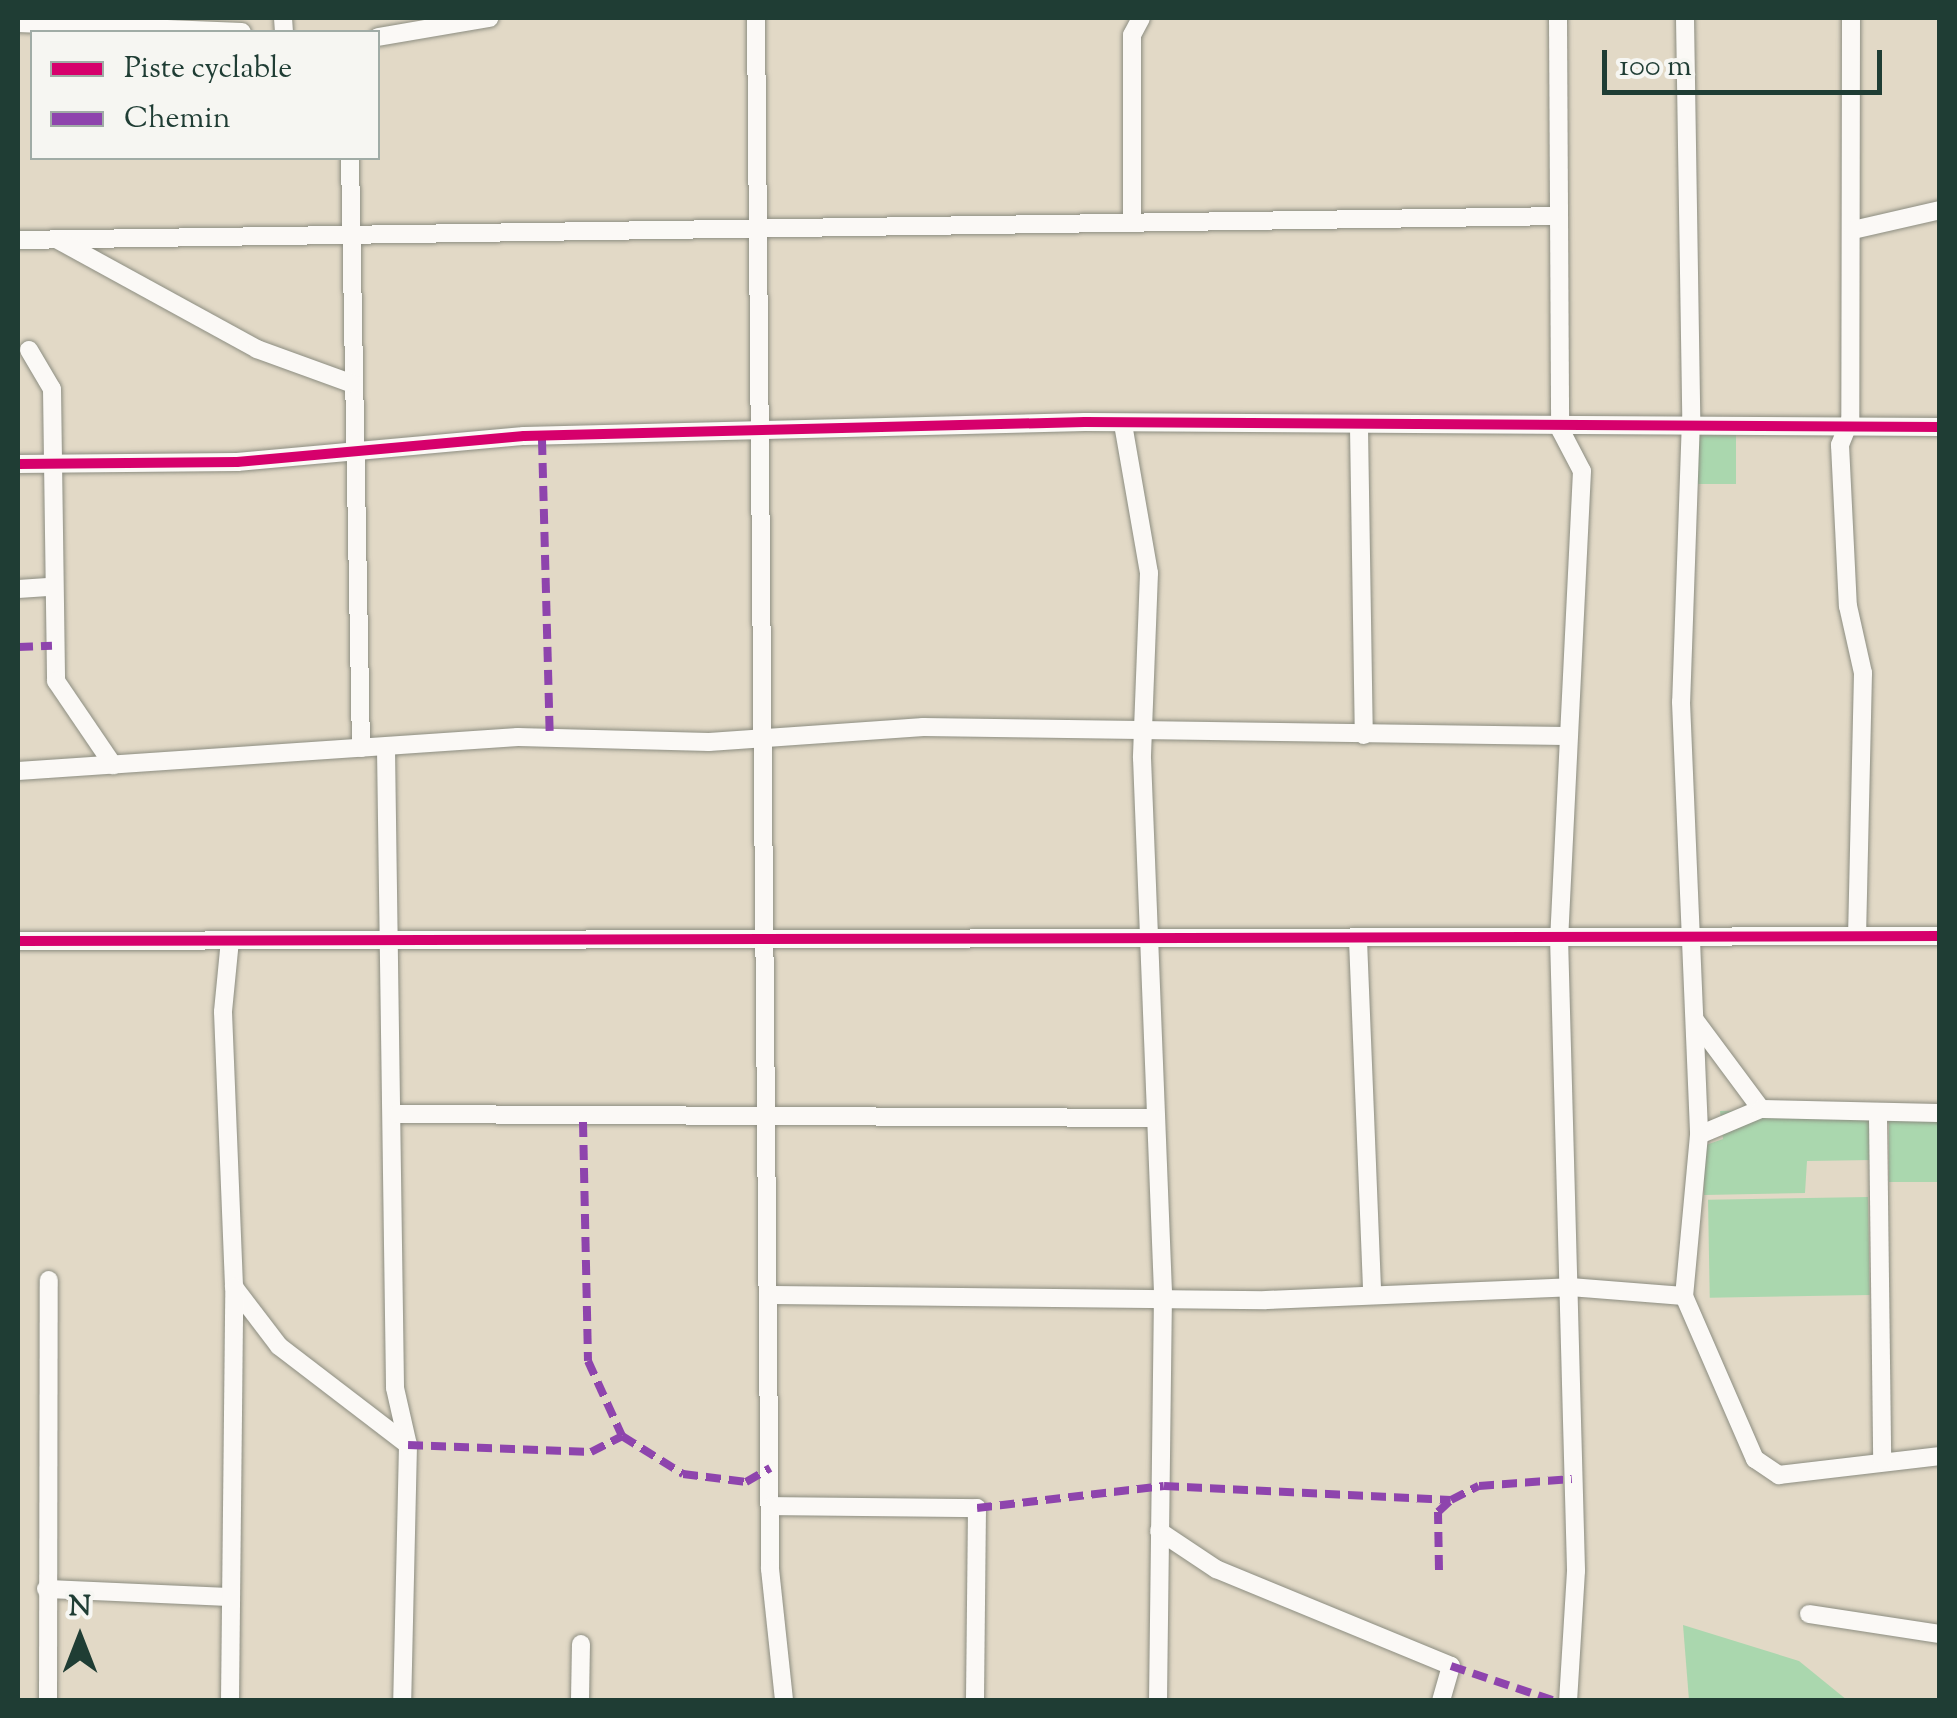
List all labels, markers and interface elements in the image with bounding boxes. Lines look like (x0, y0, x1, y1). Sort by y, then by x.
legend (30, 30, 380, 160)
scale bar (1607, 30, 1887, 92)
text: 100 m (1619, 46, 1692, 89)
text: Piste cyclable (124, 48, 292, 91)
text: Chemin (124, 98, 231, 141)
north arrow (30, 1588, 130, 1688)
text: N (69, 1588, 91, 1628)

